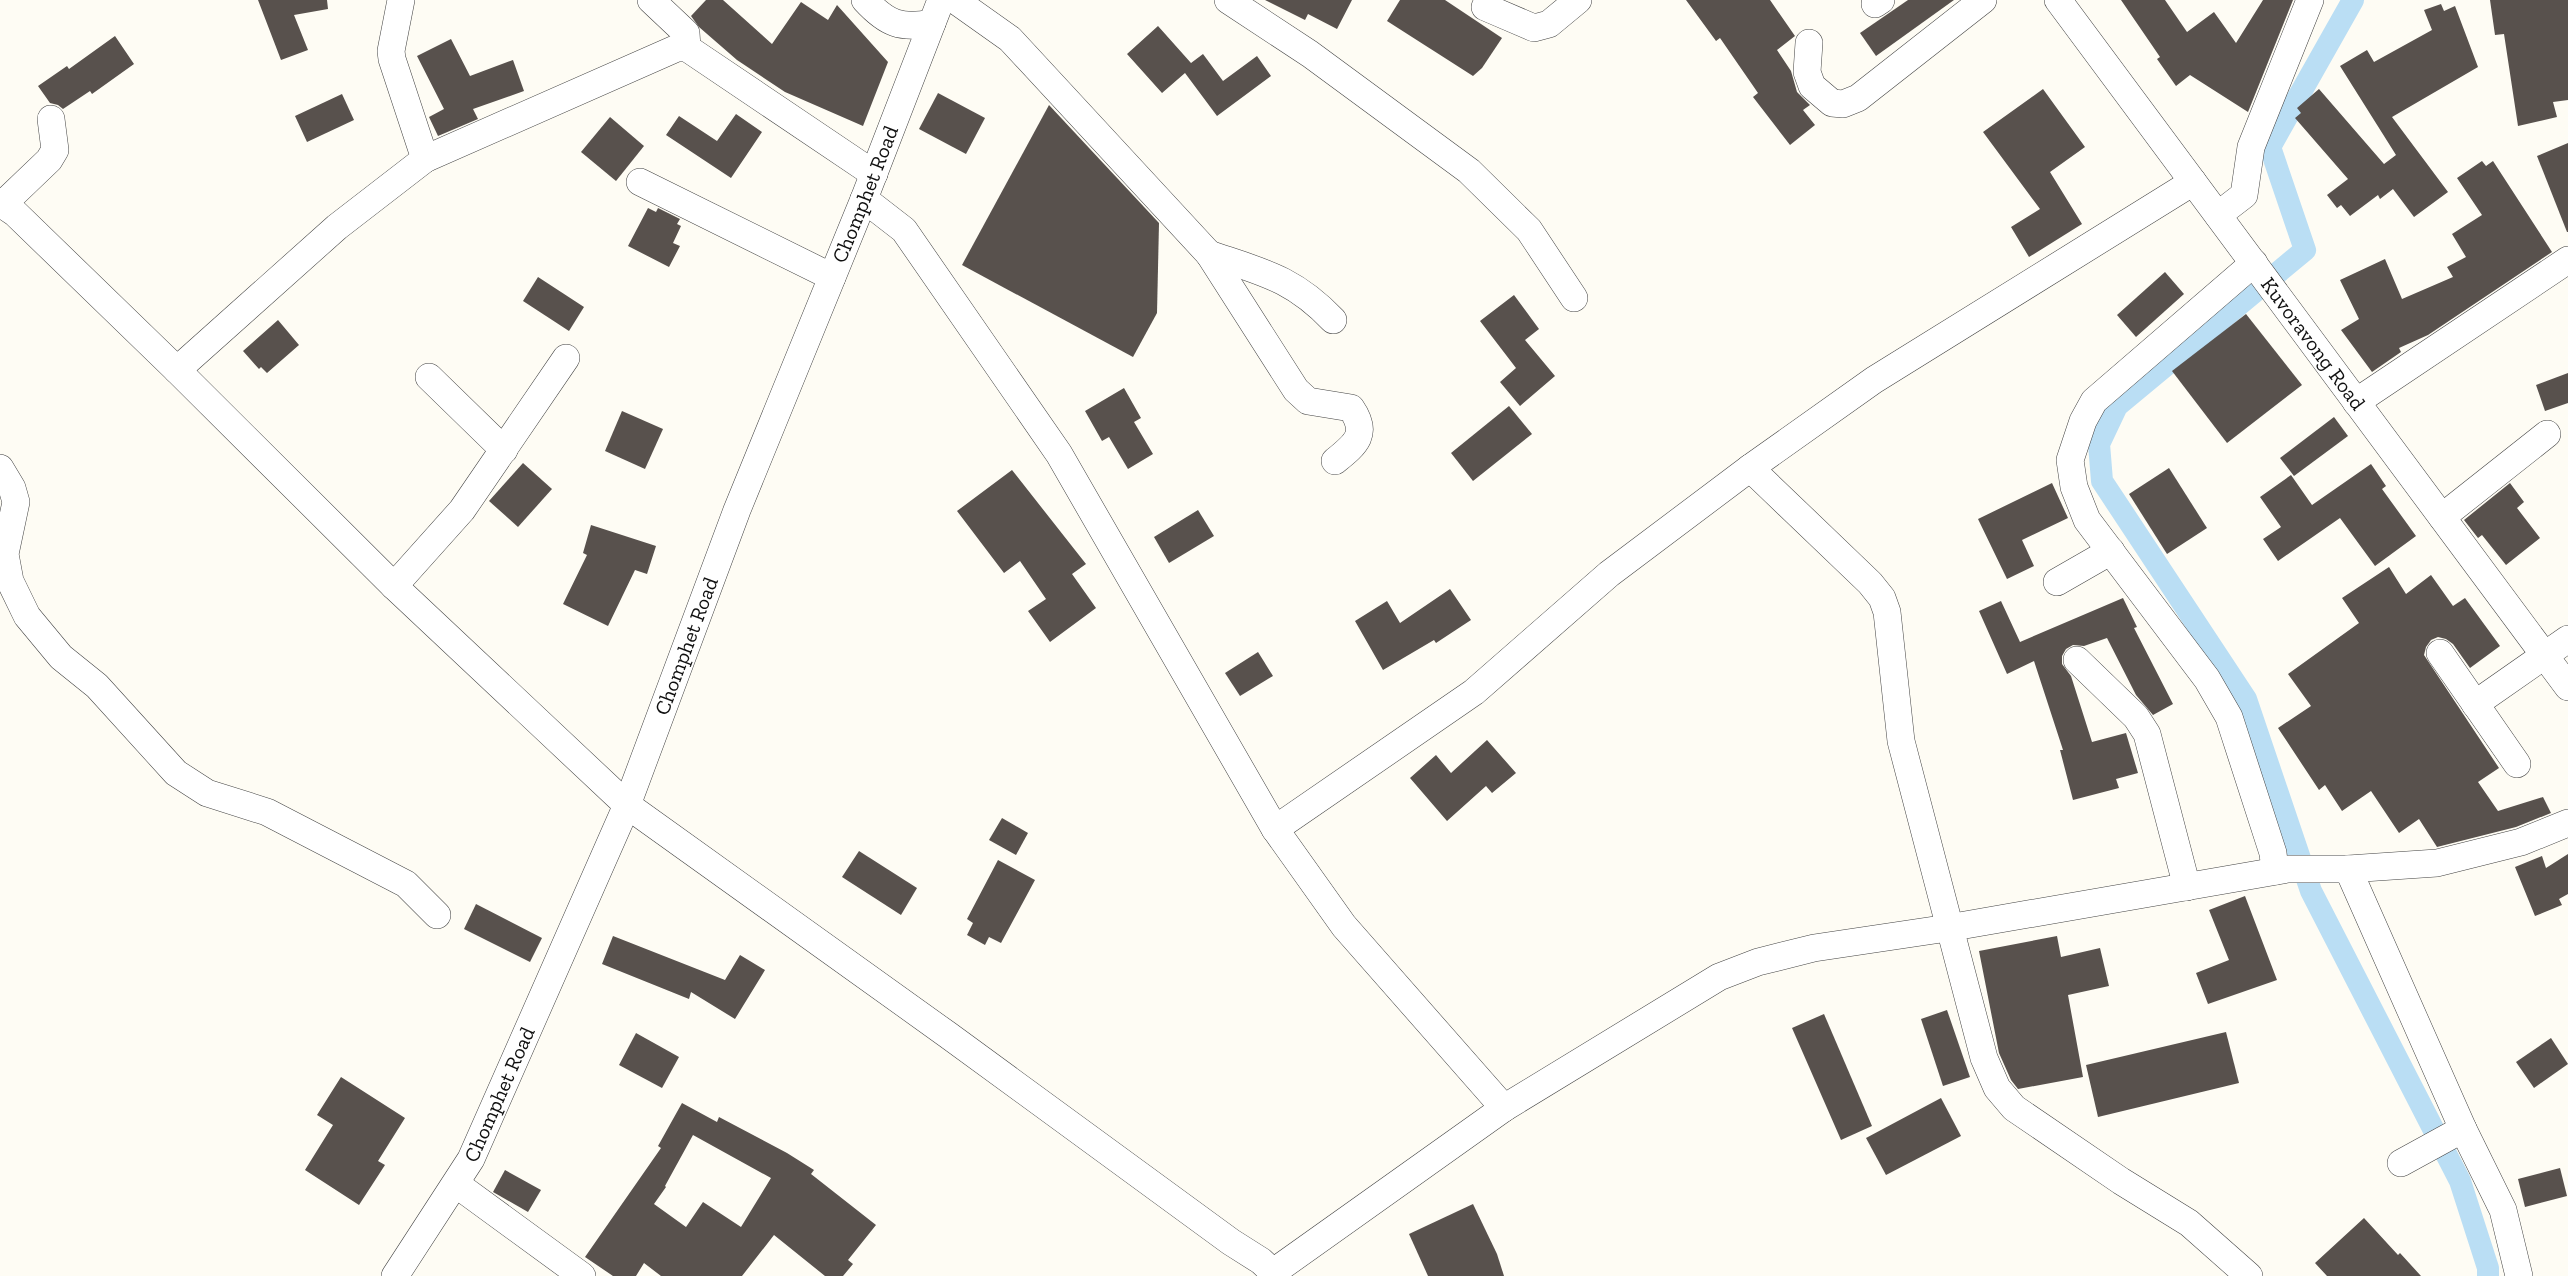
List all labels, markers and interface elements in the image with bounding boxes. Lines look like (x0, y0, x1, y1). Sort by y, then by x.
street label: Chomphet Road (826, 122, 903, 266)
street label: Kuvoravong Road (2256, 272, 2371, 415)
street label: Chomphet Road (649, 573, 723, 718)
street label: Chomphet Road (458, 1022, 540, 1166)

